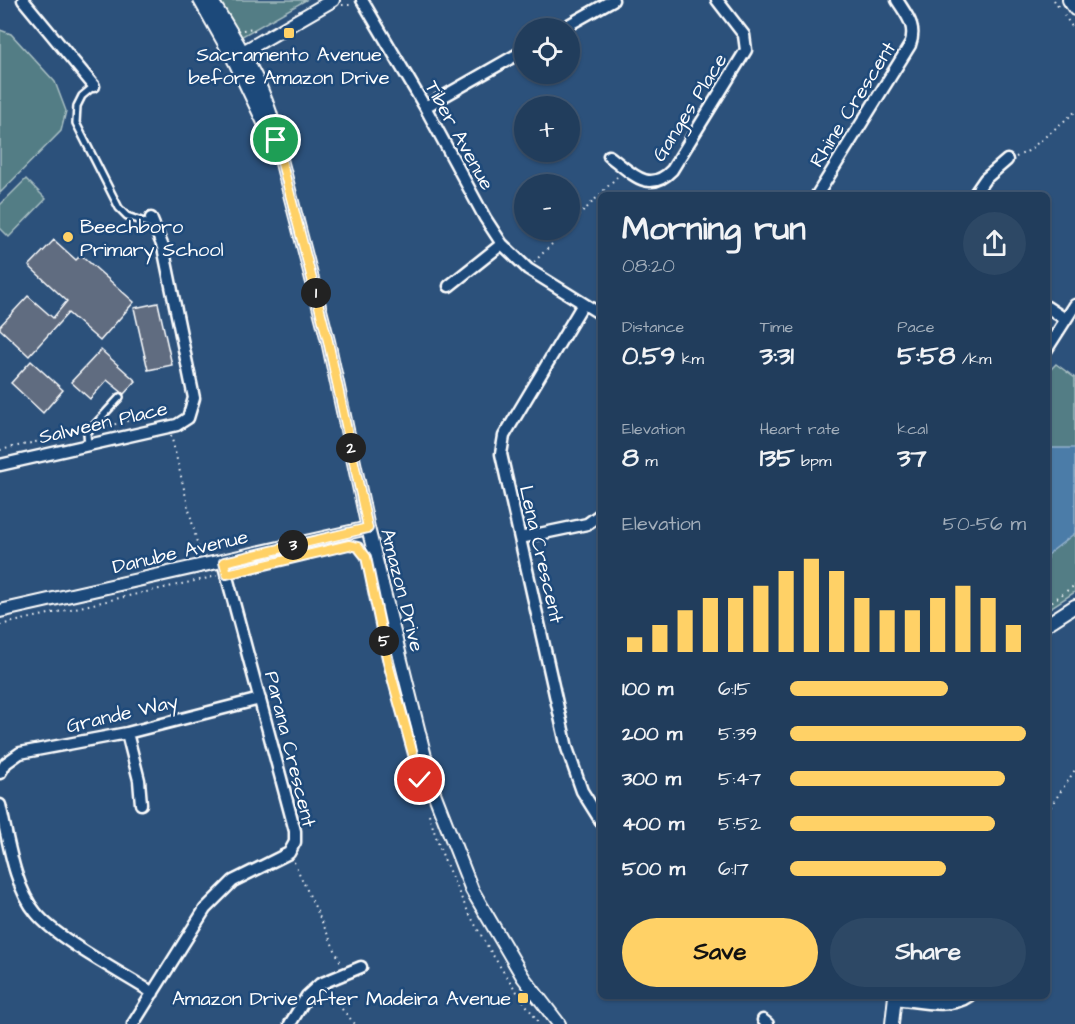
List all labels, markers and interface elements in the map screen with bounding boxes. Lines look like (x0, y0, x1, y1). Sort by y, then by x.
map controls (514, 18, 580, 240)
button: locate (514, 18, 580, 84)
marker: Sacramento Avenue before Amazon Drive (282, 26, 296, 40)
street label: Rhine Crescent (803, 36, 903, 173)
place label: Sacramento Avenue before Amazon Drive (189, 41, 390, 92)
street label: Ganges Place (645, 48, 735, 168)
street label: Tiber Avenue (417, 76, 501, 196)
button: + (514, 96, 580, 162)
pin (250, 114, 301, 165)
icon: arrive (259, 123, 292, 156)
button: − (514, 174, 580, 240)
text: Morning run (622, 206, 806, 252)
button: share (963, 212, 1026, 275)
place label: Beechboro Primary School (80, 213, 224, 265)
marker: Beechboro Primary School (61, 230, 75, 244)
text: 08:20 (622, 252, 675, 280)
pin: 1 (301, 278, 331, 308)
text: 1 (315, 282, 317, 304)
text: Distance (622, 316, 684, 338)
text: Time (760, 316, 793, 338)
text: Pace (897, 316, 934, 338)
text: 0.59 (622, 338, 675, 374)
text: 3:31 (760, 338, 794, 374)
text: 5:58 (897, 338, 955, 374)
text: km (675, 348, 704, 370)
text: /km (955, 348, 991, 370)
street label: Salween Place (36, 394, 171, 451)
text: Elevation (622, 418, 685, 440)
text: Heart rate (760, 418, 840, 440)
text: kcal (897, 418, 928, 440)
pin: 2 (336, 433, 366, 463)
text: 2 (346, 437, 356, 459)
text: 8 (622, 440, 639, 476)
text: 135 (760, 440, 795, 476)
text: 37 (897, 440, 927, 476)
text: m (639, 450, 658, 472)
text: bpm (795, 450, 831, 472)
street label: Lena Crescent (512, 483, 570, 626)
text: Elevation (622, 510, 701, 538)
text: 50–56 m (943, 510, 1026, 538)
street label: Danube Avenue (110, 523, 251, 581)
street label: Amazon Drive (373, 526, 431, 655)
pin: 3 (278, 530, 308, 560)
text: 3 (289, 534, 297, 556)
pin: 5 (369, 626, 399, 656)
text: 5 (378, 630, 390, 652)
street label: Parana Crescent (257, 668, 323, 830)
text: 100 m (622, 675, 673, 703)
text: 6:15 (718, 675, 751, 703)
street label: Grande Way (63, 687, 181, 741)
text: 200 m (622, 720, 682, 748)
text: 5:39 (718, 720, 757, 748)
pin (394, 754, 445, 805)
icon: check (403, 763, 436, 796)
text: 300 m (622, 765, 681, 793)
text: 5:47 (718, 765, 761, 793)
text: 400 m (622, 810, 684, 838)
text: 5:52 (718, 810, 761, 838)
text: 500 m (622, 855, 685, 883)
text: 6:17 (718, 855, 749, 883)
button: Save (622, 918, 818, 987)
button: Share (830, 918, 1026, 987)
place label: Amazon Drive after Madeira Avenue (172, 985, 511, 1013)
marker: Amazon Drive after Madeira Avenue (516, 991, 530, 1005)

